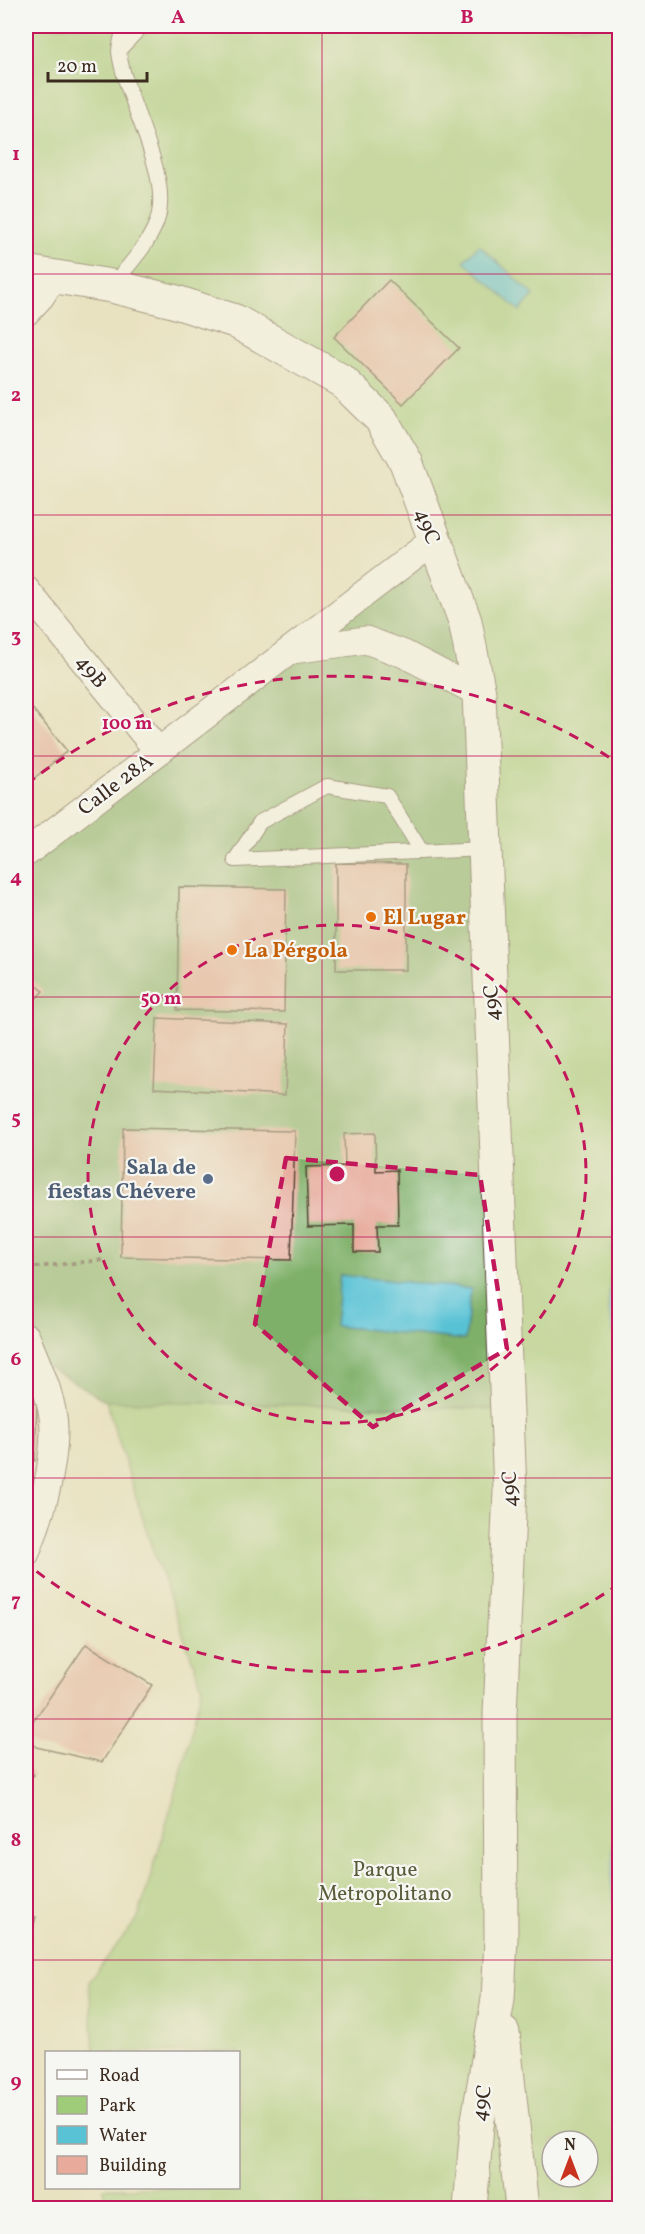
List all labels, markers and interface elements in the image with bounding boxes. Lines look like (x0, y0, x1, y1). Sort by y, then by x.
text: A (171, 4, 185, 32)
text: B (460, 4, 474, 32)
scale bar (48, 45, 147, 83)
text: 20 m (57, 55, 97, 80)
text: 1 (12, 141, 20, 169)
text: 2 (11, 382, 21, 410)
street label: 49C (407, 504, 447, 549)
text: 3 (11, 623, 21, 651)
street label: 49B (68, 649, 113, 695)
text: 100 m (102, 712, 152, 737)
street label: Calle 28A (72, 747, 160, 823)
text: 4 (10, 864, 22, 892)
place label: El Lugar (383, 904, 466, 933)
marker: El Lugar (364, 910, 378, 924)
place label: La Pérgola (244, 937, 348, 966)
marker: La Pérgola (225, 943, 239, 957)
street label: 49C (477, 984, 508, 1022)
text: 50 m (141, 987, 181, 1012)
text: 5 (11, 1105, 21, 1133)
place label: Sala de fiestas Chévere (48, 1154, 196, 1207)
centre of rings (327, 1164, 347, 1184)
marker: Sala de fiestas Chévere (201, 1172, 215, 1186)
text: 6 (11, 1346, 22, 1374)
street label: 49C (496, 1470, 525, 1507)
text: 7 (11, 1587, 21, 1615)
text: 8 (11, 1827, 21, 1855)
park label: Parque Metropolitano (318, 1856, 452, 1909)
legend (45, 2051, 240, 2189)
text: Road (99, 2064, 140, 2089)
text: 9 (10, 2068, 22, 2096)
street label: 49C (465, 2083, 500, 2124)
text: Park (99, 2094, 136, 2119)
text: Water (99, 2124, 147, 2149)
north arrow (540, 2129, 600, 2189)
text: N (564, 2135, 576, 2157)
text: Building (99, 2154, 167, 2179)

